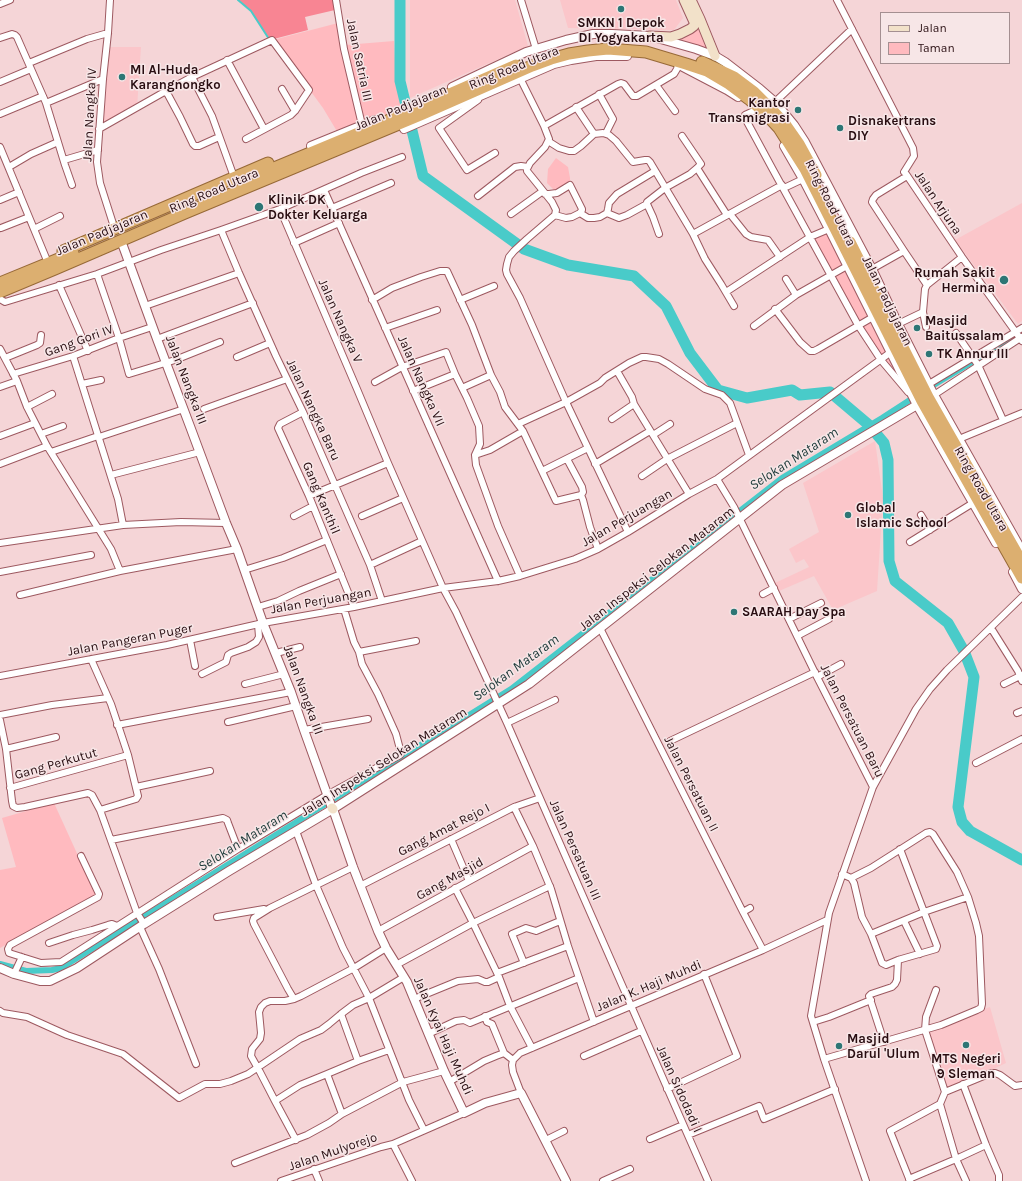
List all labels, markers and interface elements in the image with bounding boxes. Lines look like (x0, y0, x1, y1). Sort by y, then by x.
marker: SMKN 1 Depok DI Yogyakarta (616, 4, 626, 14)
legend (880, 12, 1010, 64)
place label: SMKN 1 Depok DI Yogyakarta (577, 15, 665, 46)
street label: Jalan Satria III (343, 17, 375, 103)
text: Jalan (918, 21, 947, 35)
text: Taman (918, 41, 955, 55)
street label: Ring Road Utara (467, 43, 561, 93)
place label: MI Al-Huda Karangnongko (130, 62, 221, 93)
street label: Jalan Nangka IV (80, 68, 100, 162)
marker: MI Al-Huda Karangnongko (117, 72, 127, 82)
street label: Jalan Padjajaran (353, 82, 449, 134)
place label: Kantor Transmigrasi (709, 95, 790, 126)
marker: Kantor Transmigrasi (793, 105, 803, 115)
place label: Disnakertrans DIY (848, 113, 936, 144)
marker: Disnakertrans DIY (835, 123, 845, 133)
street label: Ring Road Utara (801, 157, 859, 249)
street label: Ring Road Utara (167, 165, 261, 217)
street label: Jalan Arjuna (911, 168, 965, 238)
place label: Klinik DK Dokter Keluarga (268, 192, 368, 223)
marker: Klinik DK Dokter Keluarga (253, 201, 265, 213)
street label: Jalan Padjajaran (54, 207, 150, 259)
street label: Jalan Padjajaran (858, 253, 916, 349)
place label: Rumah Sakit Hermina (914, 265, 995, 296)
marker: Rumah Sakit Hermina (998, 274, 1010, 286)
street label: Jalan Nangka V (315, 277, 365, 365)
place label: Masjid Baitussalam (925, 313, 1004, 344)
street label: Gang Gori IV (43, 321, 115, 361)
marker: Masjid Baitussalam (912, 323, 922, 333)
street label: Jalan Nangka III (162, 333, 210, 427)
street label: Jalan Nangka VII (394, 333, 448, 429)
place label: TK Annur III (937, 346, 1008, 362)
marker: TK Annur III (924, 349, 934, 359)
street label: Jalan Nangka Baru (283, 357, 343, 463)
water label: Selokan Mataram (746, 424, 842, 494)
street label: Ring Road Utara (950, 444, 1012, 534)
street label: Gang Kanthil (299, 460, 343, 536)
street label: Jalan Perjuangan (579, 486, 675, 550)
place label: Global Islamic School (856, 500, 947, 531)
street label: Jalan Inspeksi Selokan Mataram (576, 504, 738, 634)
marker: Global Islamic School (843, 510, 853, 520)
street label: Jalan Perjuangan (269, 584, 373, 618)
place label: SAARAH Day Spa (742, 604, 846, 620)
marker: SAARAH Day Spa (729, 607, 739, 617)
street label: Jalan Pangeran Puger (66, 620, 194, 660)
water label: Selokan Mataram (470, 631, 562, 705)
street label: Jalan Nangka III (280, 643, 326, 737)
street label: Jalan Persatuan Baru (817, 662, 887, 780)
street label: Jalan Inspeksi Selokan Mataram (298, 704, 470, 820)
street label: Jalan Persatuan II (660, 734, 722, 834)
street label: Gang Perkutut (13, 745, 99, 783)
street label: Jalan Persatuan III (546, 797, 604, 903)
street label: Gang Amat Rejo I (395, 800, 493, 860)
water label: Selokan Mataram (195, 807, 291, 875)
street label: Gang Masjid (414, 854, 486, 904)
street label: Jalan K. Haji Muhdi (594, 957, 704, 1015)
street label: Jalan Kyai Haji Muhdi (410, 975, 476, 1097)
place label: Masjid Darul 'Ulum (847, 1031, 920, 1062)
marker: MTS Negeri 9 Sleman (961, 1040, 971, 1050)
marker: Masjid Darul 'Ulum (834, 1041, 844, 1051)
street label: Jalan Sidodadi I (653, 1043, 705, 1135)
place label: MTS Negeri 9 Sleman (931, 1051, 1001, 1082)
street label: Jalan Mulyorejo (287, 1130, 379, 1174)

